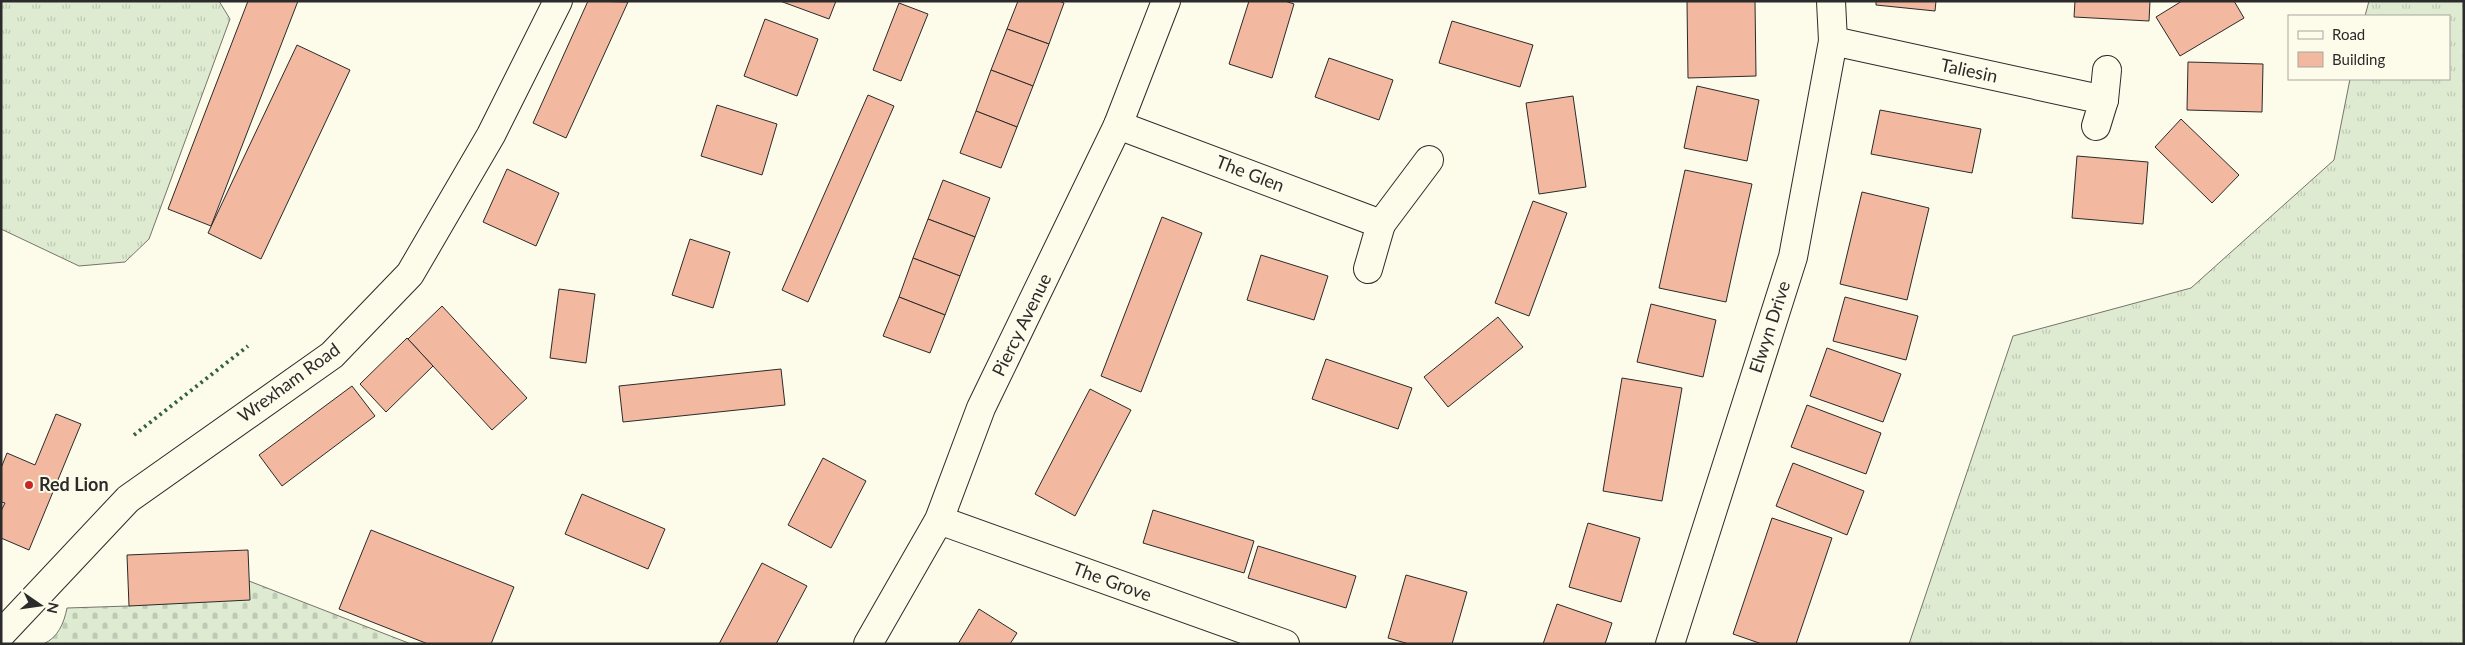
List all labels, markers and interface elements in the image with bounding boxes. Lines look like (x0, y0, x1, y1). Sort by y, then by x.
legend (2288, 15, 2450, 80)
text: Road (2332, 25, 2365, 43)
text: Building (2332, 50, 2385, 68)
street label: Taliesin (1939, 53, 2000, 87)
street label: The Glen (1213, 150, 1288, 196)
street label: Piercy Avenue (987, 269, 1055, 380)
street label: Elwyn Drive (1744, 278, 1794, 376)
street label: Wrexham Road (233, 338, 344, 427)
place label: Red Lion (39, 473, 109, 495)
marker: Red Lion (23, 479, 35, 491)
street label: The Grove (1070, 557, 1155, 605)
north arrow (15, 580, 65, 630)
text: N (44, 601, 63, 615)

